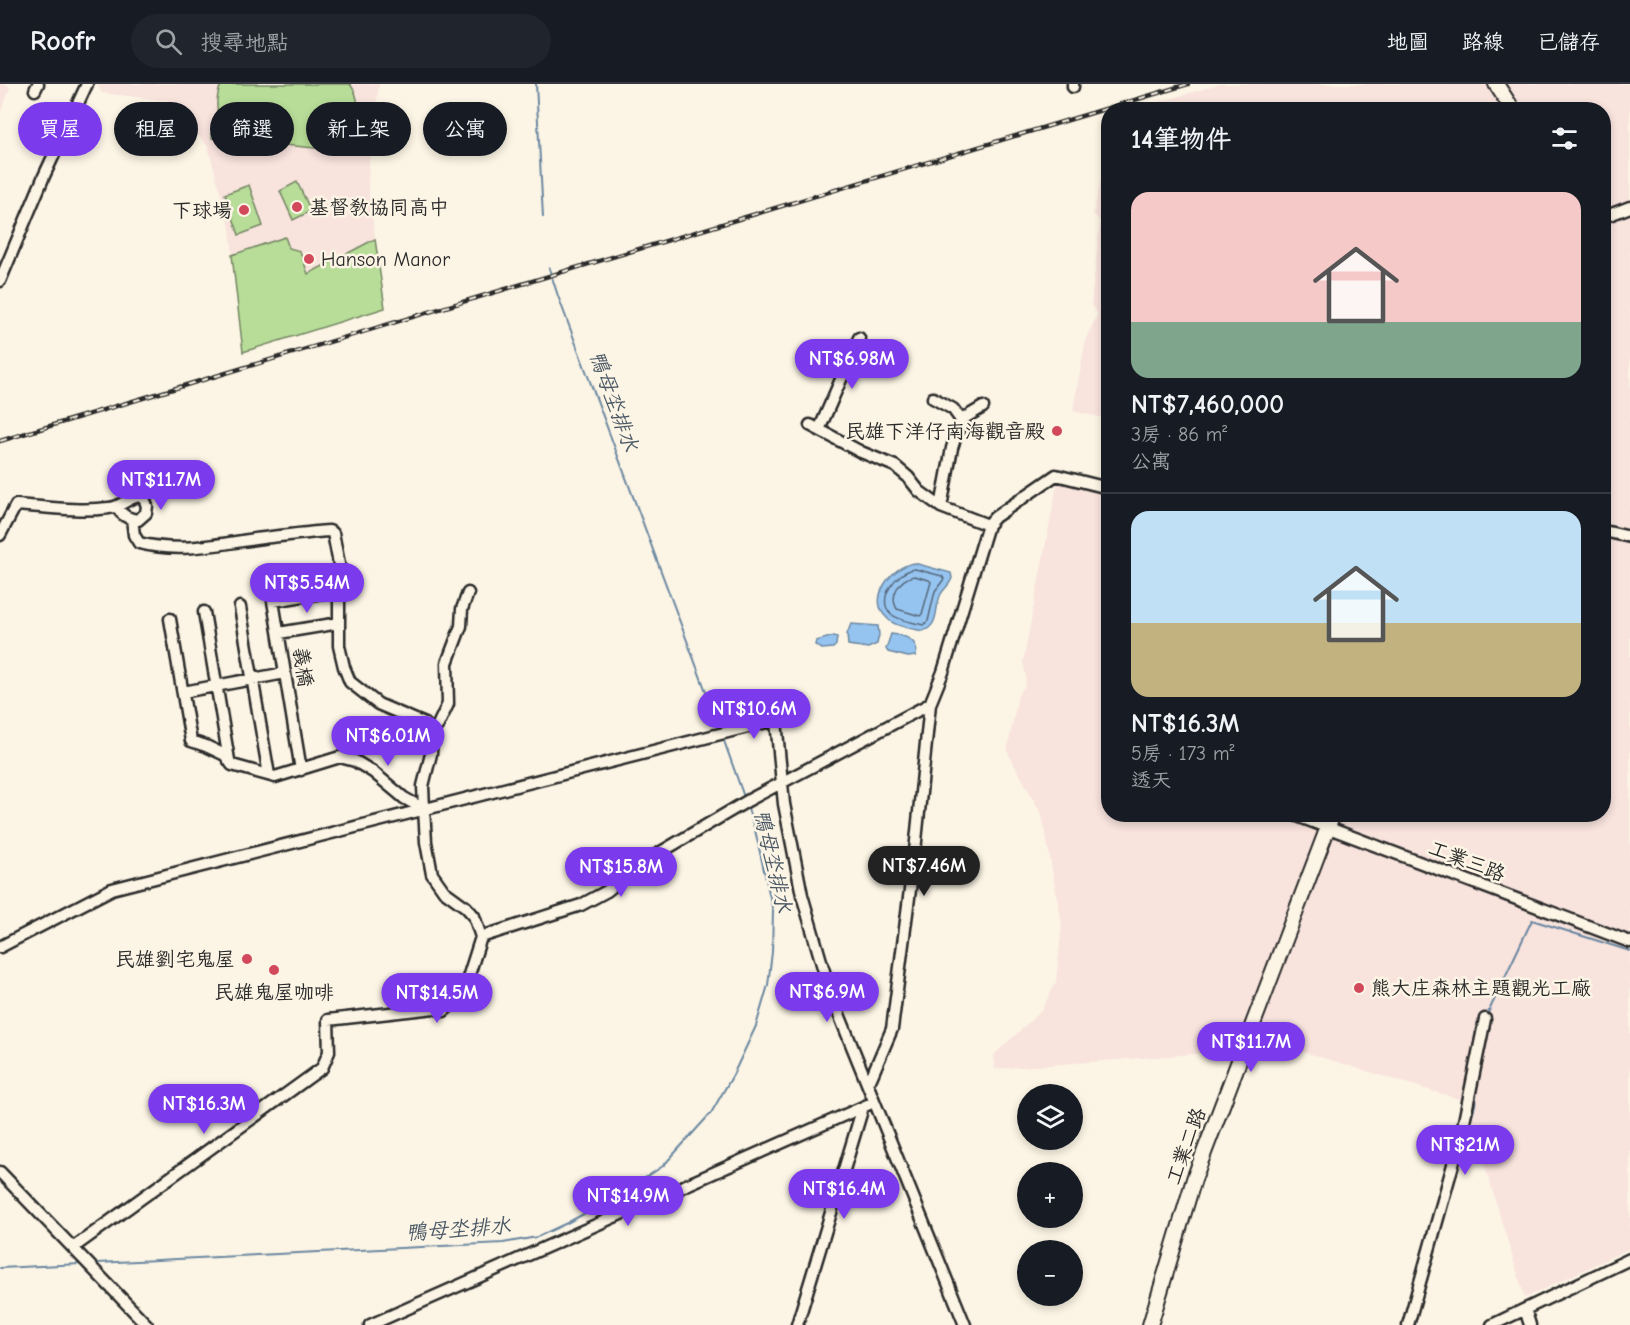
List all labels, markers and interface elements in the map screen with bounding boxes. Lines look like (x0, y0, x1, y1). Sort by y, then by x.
search box (131, 14, 551, 68)
text: Roofr (30, 25, 95, 57)
icon: search (152, 25, 185, 58)
text: 搜尋地點 (200, 30, 288, 56)
text: 地圖 (1387, 30, 1429, 54)
text: 路線 (1462, 30, 1504, 54)
text: 已儲存 (1537, 30, 1600, 54)
chip: 買屋 (18, 102, 102, 156)
chip: 租屋 (114, 102, 198, 156)
chip: 篩選 (210, 102, 294, 156)
chip: 新上架 (306, 102, 411, 156)
chip: 公寓 (423, 102, 507, 156)
icon: filters (1548, 122, 1581, 155)
text: 14筆物件 (1131, 125, 1231, 155)
place label: 基督教協同高中 (309, 196, 449, 219)
place label: 下球場 (172, 199, 232, 222)
marker: 基督教協同高中 (290, 200, 304, 214)
marker: 下球場 (237, 203, 251, 217)
icon: home (1302, 231, 1410, 339)
place label: Hanson Manor (321, 248, 450, 271)
marker: Hanson Manor (302, 252, 316, 266)
pin: NT$6.98M (790, 339, 914, 390)
text: NT$6.98M (809, 347, 895, 370)
water label: 鴨母坔排水 (585, 348, 644, 455)
text: NT$7,460,000 (1131, 390, 1284, 420)
place label: 民雄下洋仔南海觀音殿 (845, 420, 1045, 443)
text: 3房 · 86 m² (1131, 423, 1227, 446)
marker: 民雄下洋仔南海觀音殿 (1050, 424, 1064, 438)
text: 公寓 (1131, 450, 1171, 473)
pin: NT$11.7M (99, 460, 223, 511)
text: NT$11.7M (121, 468, 201, 491)
icon: home (1302, 550, 1410, 658)
pin: NT$5.54M (245, 563, 369, 614)
text: NT$5.54M (264, 571, 350, 594)
street label: 義橋 (289, 645, 317, 689)
pin: NT$10.6M (692, 689, 816, 740)
text: NT$10.6M (711, 697, 797, 720)
text: NT$16.3M (1131, 709, 1240, 739)
pin: NT$6.01M (326, 716, 450, 767)
text: NT$6.01M (345, 724, 431, 747)
text: 5房 · 173 m² (1131, 742, 1234, 765)
text: 透天 (1131, 769, 1171, 792)
water label: 鴨母坔排水 (749, 807, 797, 916)
street label: 工業三路 (1426, 836, 1509, 886)
pin: NT$7.46M (862, 846, 986, 897)
pin: NT$15.8M (559, 847, 683, 898)
text: NT$7.46M (882, 854, 966, 877)
text: NT$15.8M (579, 855, 663, 878)
place label: 民雄劉宅鬼屋 (115, 948, 235, 971)
marker: 民雄劉宅鬼屋 (240, 952, 254, 966)
marker: 民雄鬼屋咖啡 (267, 963, 281, 977)
pin: NT$6.9M (772, 972, 882, 1023)
pin: NT$14.5M (375, 973, 499, 1024)
place label: 熊大庄森林主題觀光工廠 (1371, 977, 1591, 1000)
text: NT$6.9M (789, 980, 865, 1003)
place label: 民雄鬼屋咖啡 (214, 981, 334, 1004)
text: NT$14.5M (396, 981, 478, 1004)
marker: 熊大庄森林主題觀光工廠 (1352, 981, 1366, 995)
pin: NT$11.7M (1189, 1022, 1313, 1073)
text: NT$11.7M (1211, 1030, 1291, 1053)
pin: NT$16.3M (142, 1084, 266, 1135)
map controls (1017, 1084, 1083, 1306)
button: layers (1017, 1084, 1083, 1150)
text: NT$16.3M (162, 1092, 246, 1115)
street label: 工業二路 (1162, 1104, 1211, 1188)
pin: NT$21M (1416, 1125, 1514, 1176)
text: NT$21M (1430, 1133, 1500, 1156)
button: + (1017, 1162, 1083, 1228)
pin: NT$16.4M (782, 1169, 906, 1220)
pin: NT$14.9M (566, 1176, 690, 1227)
text: NT$16.4M (803, 1177, 886, 1200)
text: NT$14.9M (587, 1184, 669, 1207)
water label: 鴨母坔排水 (405, 1213, 512, 1245)
button: − (1017, 1240, 1083, 1306)

